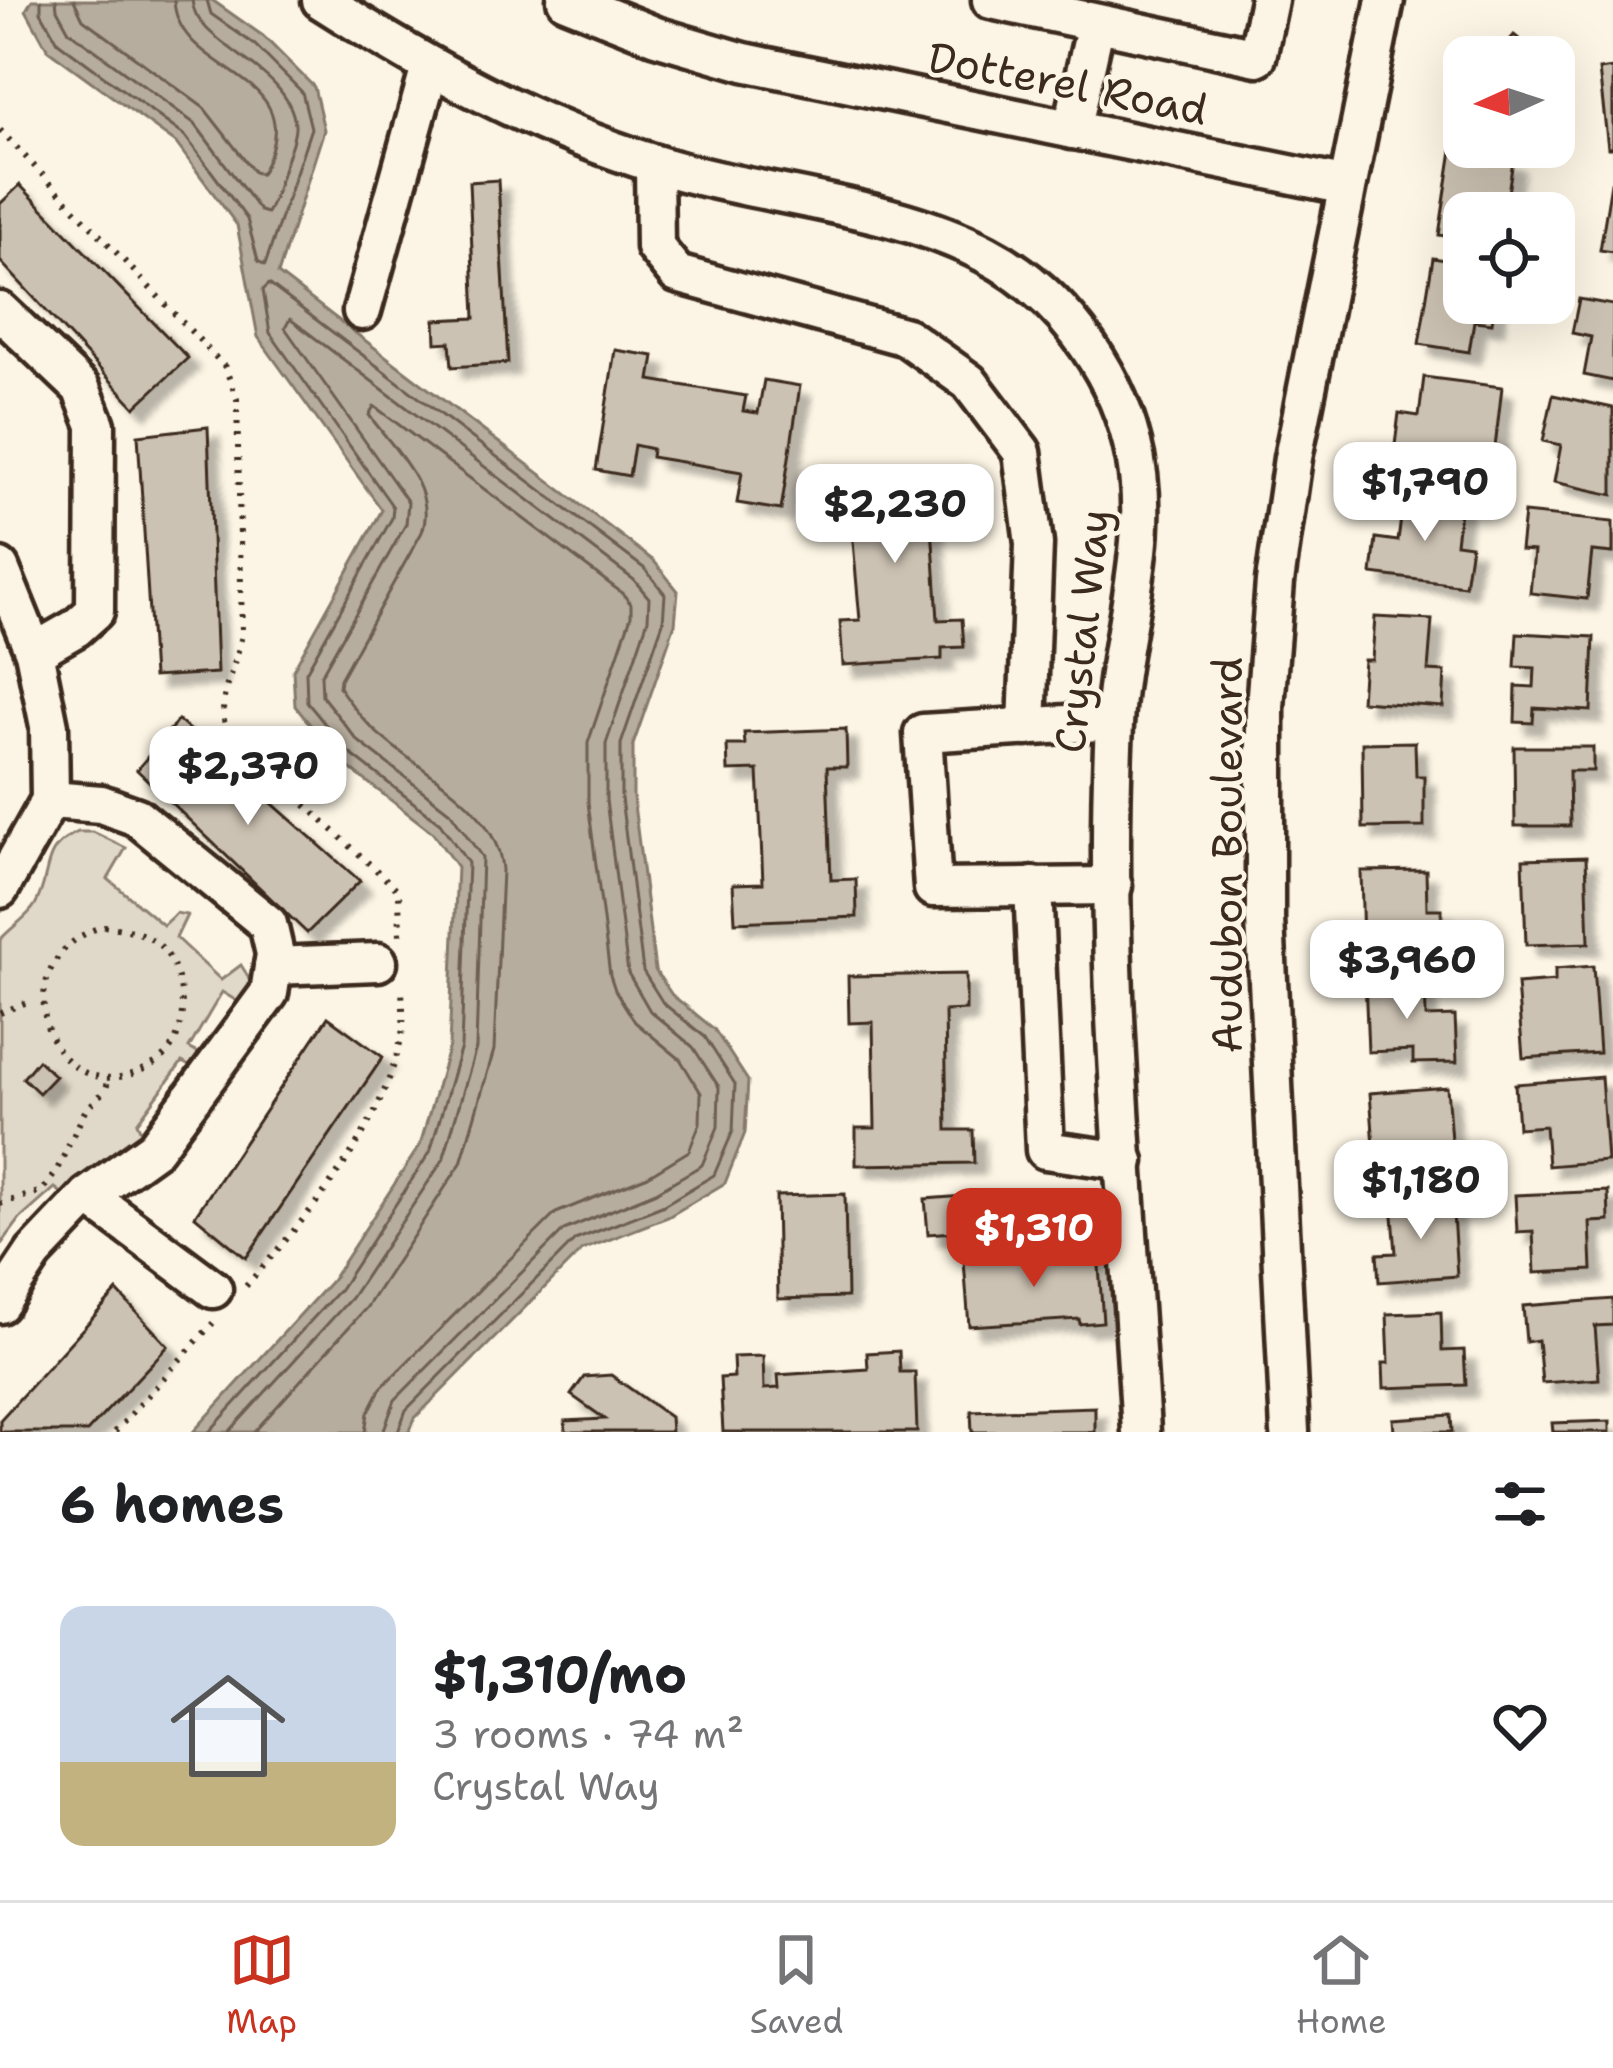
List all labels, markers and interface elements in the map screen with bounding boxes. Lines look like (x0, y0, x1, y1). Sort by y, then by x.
street label: Dotterel Road (924, 28, 1212, 138)
north arrow (1443, 36, 1575, 168)
map controls (1443, 36, 1575, 324)
button: locate (1443, 192, 1575, 324)
pin: $1,790 (1327, 442, 1523, 544)
text: $1,790 (1360, 455, 1490, 507)
pin: $2,230 (797, 464, 993, 566)
text: $2,230 (823, 477, 967, 529)
street label: Crystal Way (1041, 506, 1123, 756)
street label: Audubon Boulevard (1199, 657, 1255, 1053)
pin: $2,370 (150, 726, 346, 828)
text: $2,370 (176, 739, 320, 791)
pin: $3,960 (1309, 920, 1505, 1022)
text: $3,960 (1337, 933, 1477, 985)
pin: $1,180 (1323, 1140, 1519, 1242)
text: $1,180 (1361, 1153, 1481, 1205)
pin: $1,310 (936, 1188, 1132, 1290)
text: $1,310 (974, 1201, 1095, 1253)
text: 6 homes (60, 1470, 284, 1538)
icon: filters (1487, 1471, 1553, 1537)
text: $1,310/mo (432, 1640, 687, 1708)
icon: home (156, 1654, 300, 1798)
icon: heart (1487, 1693, 1553, 1759)
text: 3 rooms · 74 m² (432, 1708, 744, 1760)
text: Crystal Way (432, 1760, 660, 1812)
tab: Map (226, 1927, 297, 2044)
tab: Saved (750, 1927, 843, 2044)
tab: Home (1296, 1927, 1387, 2044)

